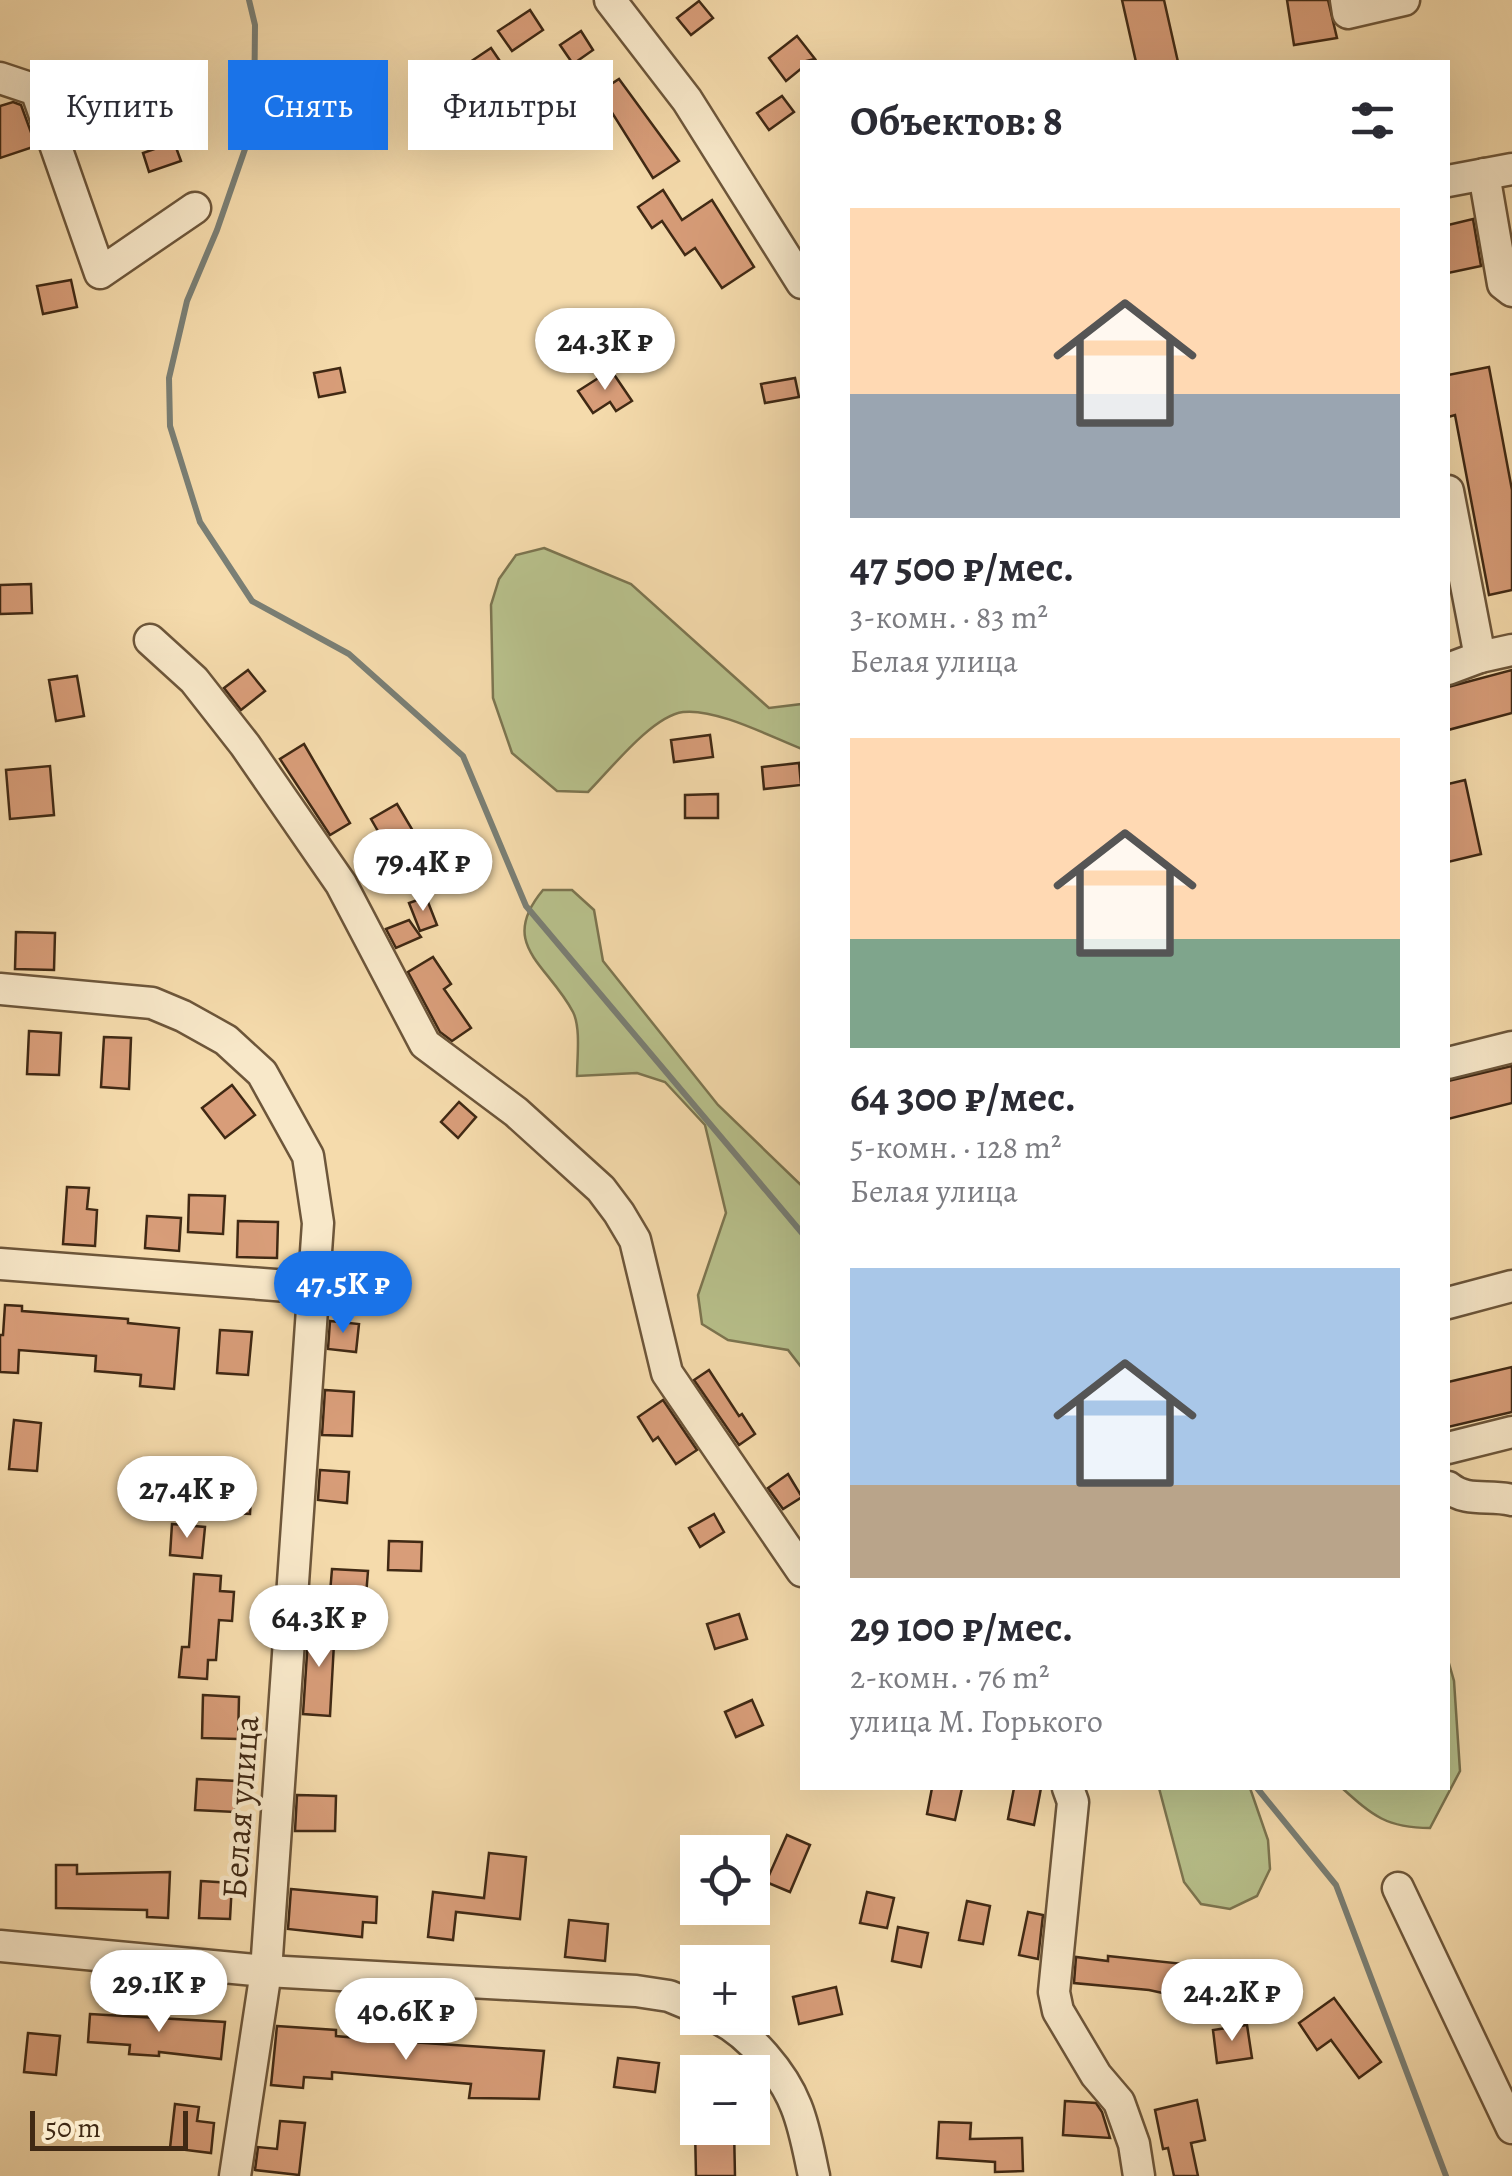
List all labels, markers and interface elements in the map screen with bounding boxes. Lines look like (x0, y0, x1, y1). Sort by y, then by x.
chip: Купить (30, 60, 208, 150)
chip: Снять (228, 60, 388, 150)
chip: Фильтры (408, 60, 613, 150)
text: Объектов: 8 (850, 92, 1063, 149)
icon: filters (1345, 93, 1400, 148)
icon: home (1035, 273, 1215, 453)
pin: 24.3K ₽ (513, 308, 697, 393)
text: 24.3K ₽ (557, 318, 653, 362)
text: 47 500 ₽/мес. (850, 538, 1074, 595)
text: 3-комн. · 83 m² (850, 595, 1048, 639)
text: Белая улица (850, 639, 1018, 683)
icon: home (1035, 803, 1215, 983)
pin: 79.4K ₽ (331, 829, 515, 914)
text: 79.4K ₽ (375, 839, 471, 883)
text: 64 300 ₽/мес. (850, 1068, 1076, 1125)
text: 5-комн. · 128 m² (850, 1125, 1061, 1169)
text: Белая улица (850, 1169, 1018, 1213)
pin: 47.5K ₽ (251, 1251, 435, 1336)
text: 47.5K ₽ (296, 1261, 390, 1305)
icon: home (1035, 1333, 1215, 1513)
pin: 27.4K ₽ (95, 1456, 279, 1541)
text: 27.4K ₽ (139, 1466, 235, 1510)
pin: 64.3K ₽ (227, 1585, 411, 1670)
text: 64.3K ₽ (271, 1595, 367, 1639)
text: 29 100 ₽/мес. (850, 1598, 1073, 1655)
text: 2-комн. · 76 m² (850, 1655, 1049, 1699)
text: улица М. Горького (850, 1699, 1103, 1743)
street label: Белая улица (210, 1714, 270, 1900)
map controls (680, 1835, 770, 2145)
button: locate (680, 1835, 770, 1925)
button: + (680, 1945, 770, 2035)
pin: 29.1K ₽ (67, 1950, 251, 2035)
pin: 24.2K ₽ (1140, 1959, 1324, 2044)
text: 29.1K ₽ (112, 1960, 206, 2004)
text: 24.2K ₽ (1183, 1969, 1281, 2013)
pin: 40.6K ₽ (314, 1978, 498, 2063)
text: 40.6K ₽ (357, 1988, 455, 2032)
button: − (680, 2055, 770, 2145)
scale bar (30, 2106, 188, 2150)
text: 50 m (45, 2109, 101, 2147)

